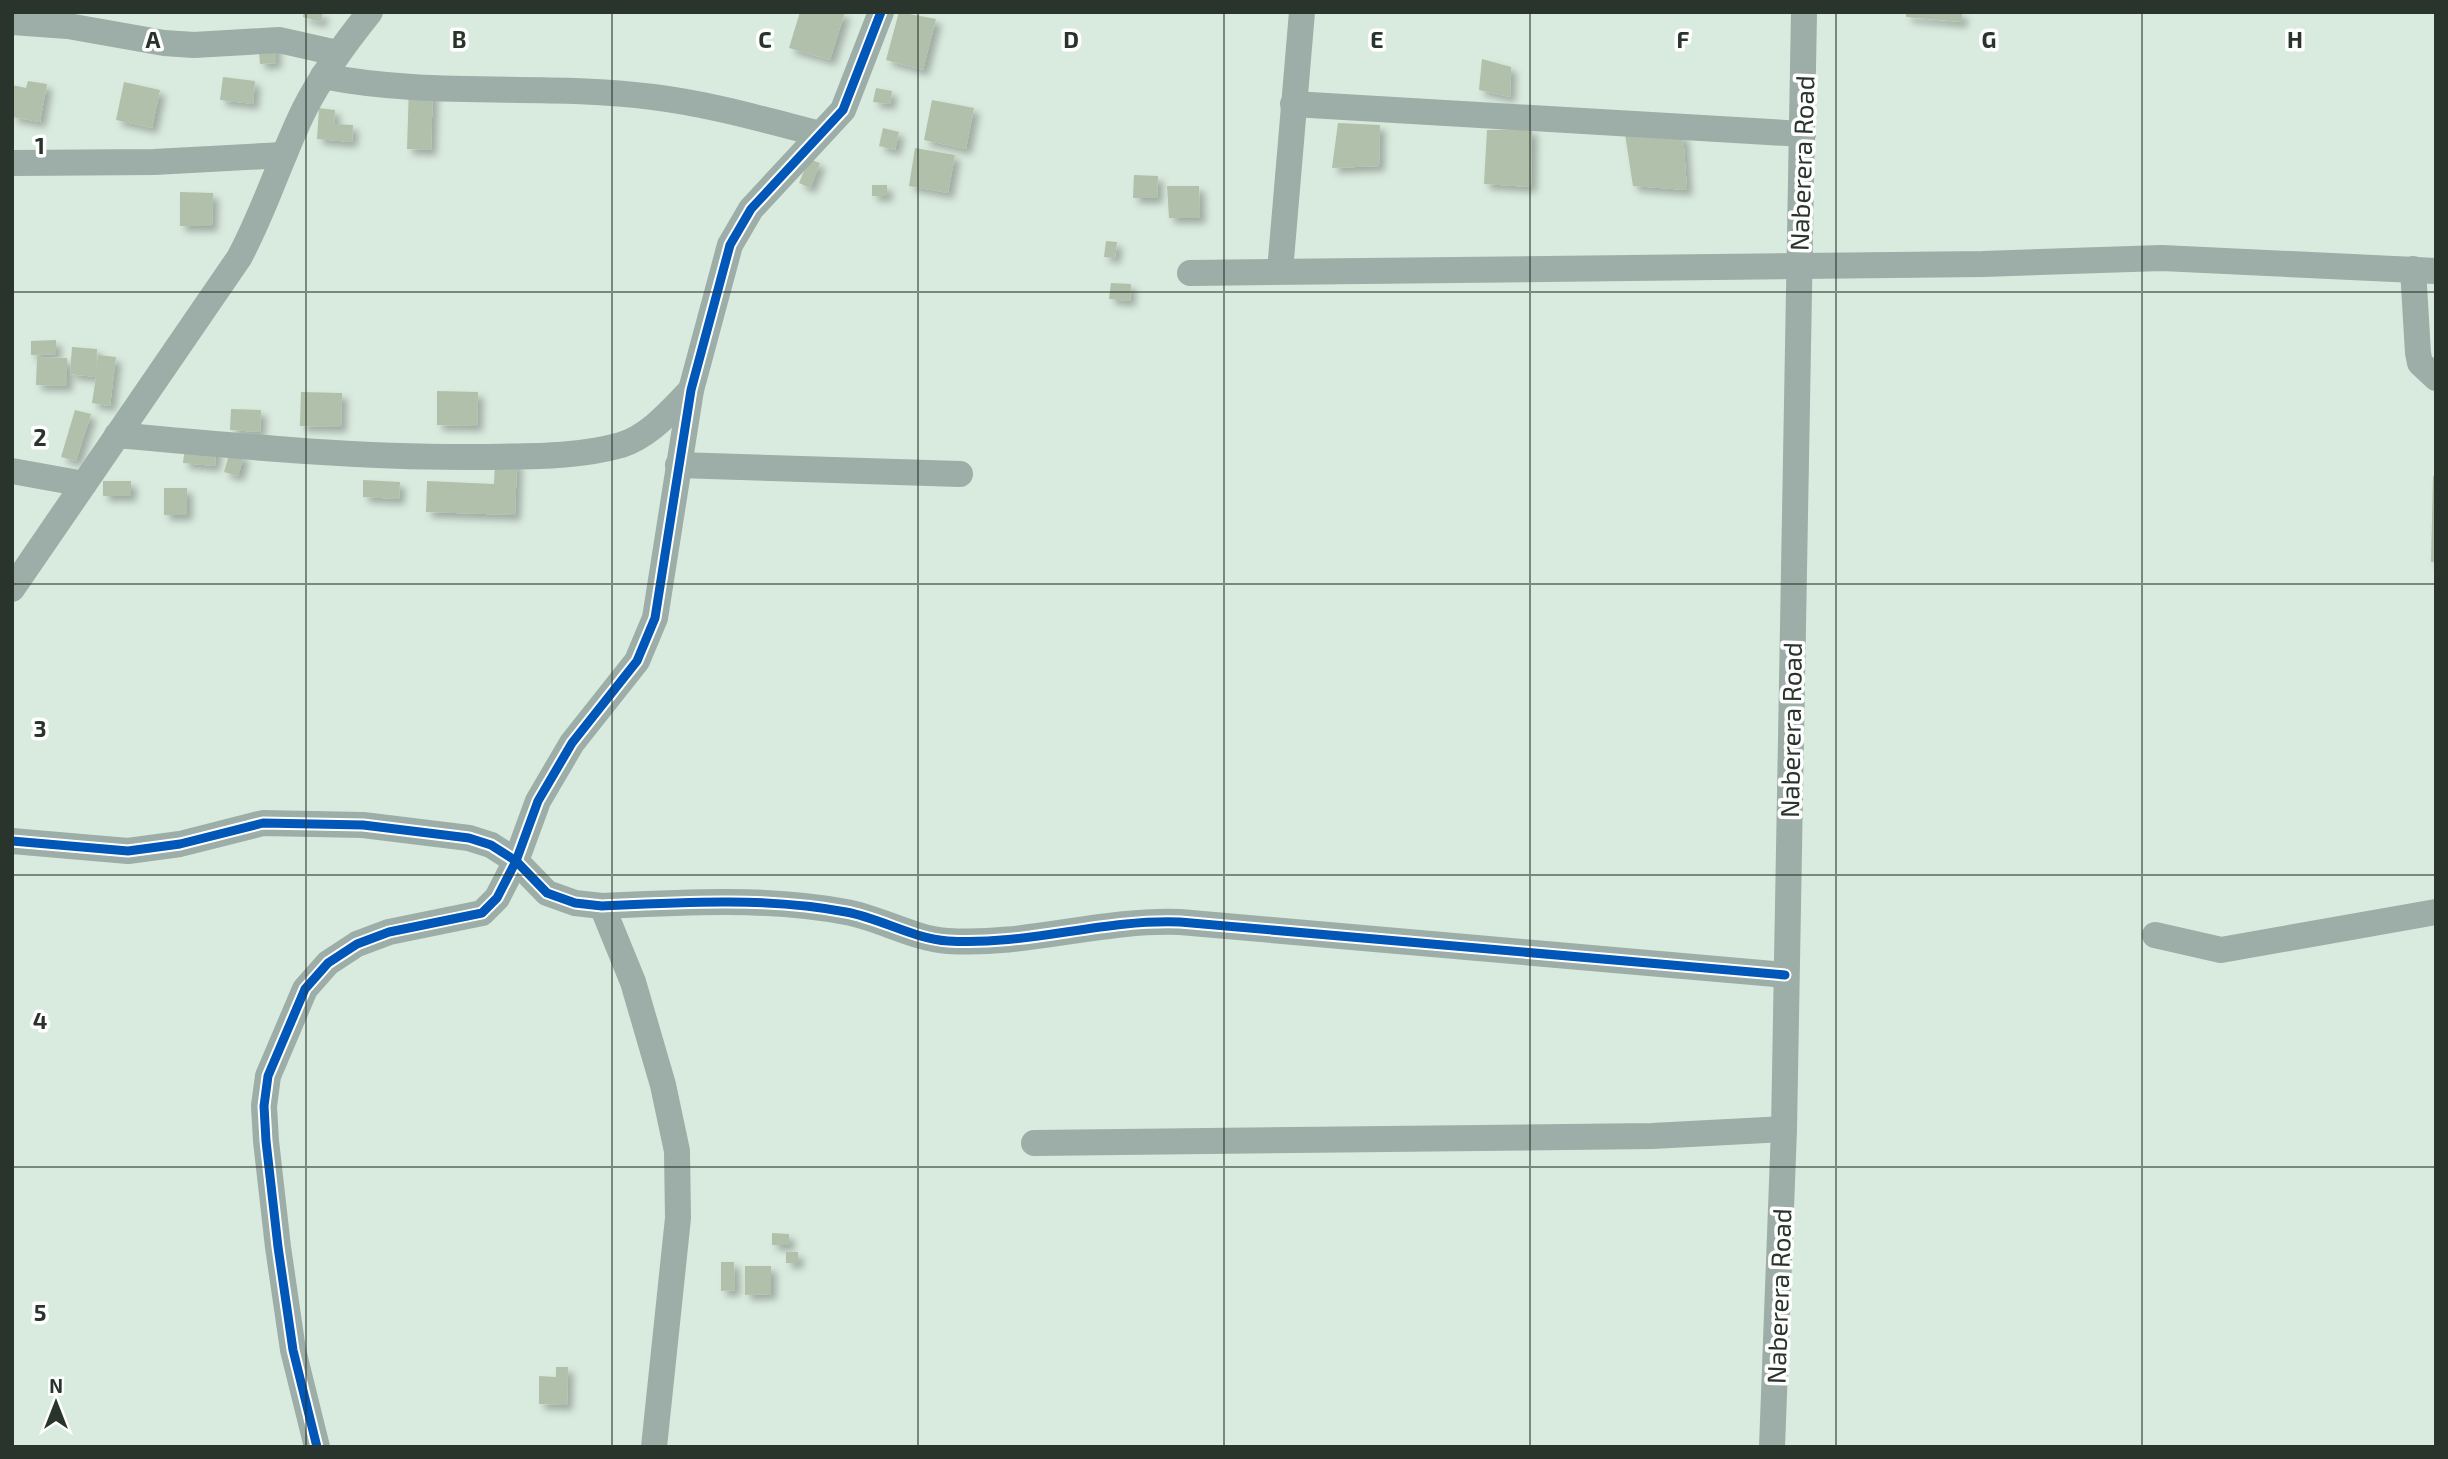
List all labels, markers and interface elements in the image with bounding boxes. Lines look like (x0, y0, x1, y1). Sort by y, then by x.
text: A (145, 25, 161, 53)
text: B (452, 25, 466, 53)
text: C (758, 25, 772, 53)
text: D (1063, 25, 1079, 53)
text: E (1370, 25, 1384, 53)
text: F (1677, 25, 1690, 53)
text: G (1982, 25, 1996, 53)
text: H (2287, 25, 2303, 53)
street label: Naberera Road (1782, 75, 1820, 251)
text: 1 (35, 131, 45, 159)
text: 2 (33, 423, 47, 451)
street label: Naberera Road (1773, 642, 1807, 818)
text: 3 (33, 714, 47, 742)
text: 4 (33, 1006, 47, 1034)
street label: Naberera Road (1759, 1208, 1797, 1384)
text: 5 (34, 1298, 46, 1326)
north arrow (21, 1368, 91, 1438)
text: N (49, 1374, 63, 1397)

